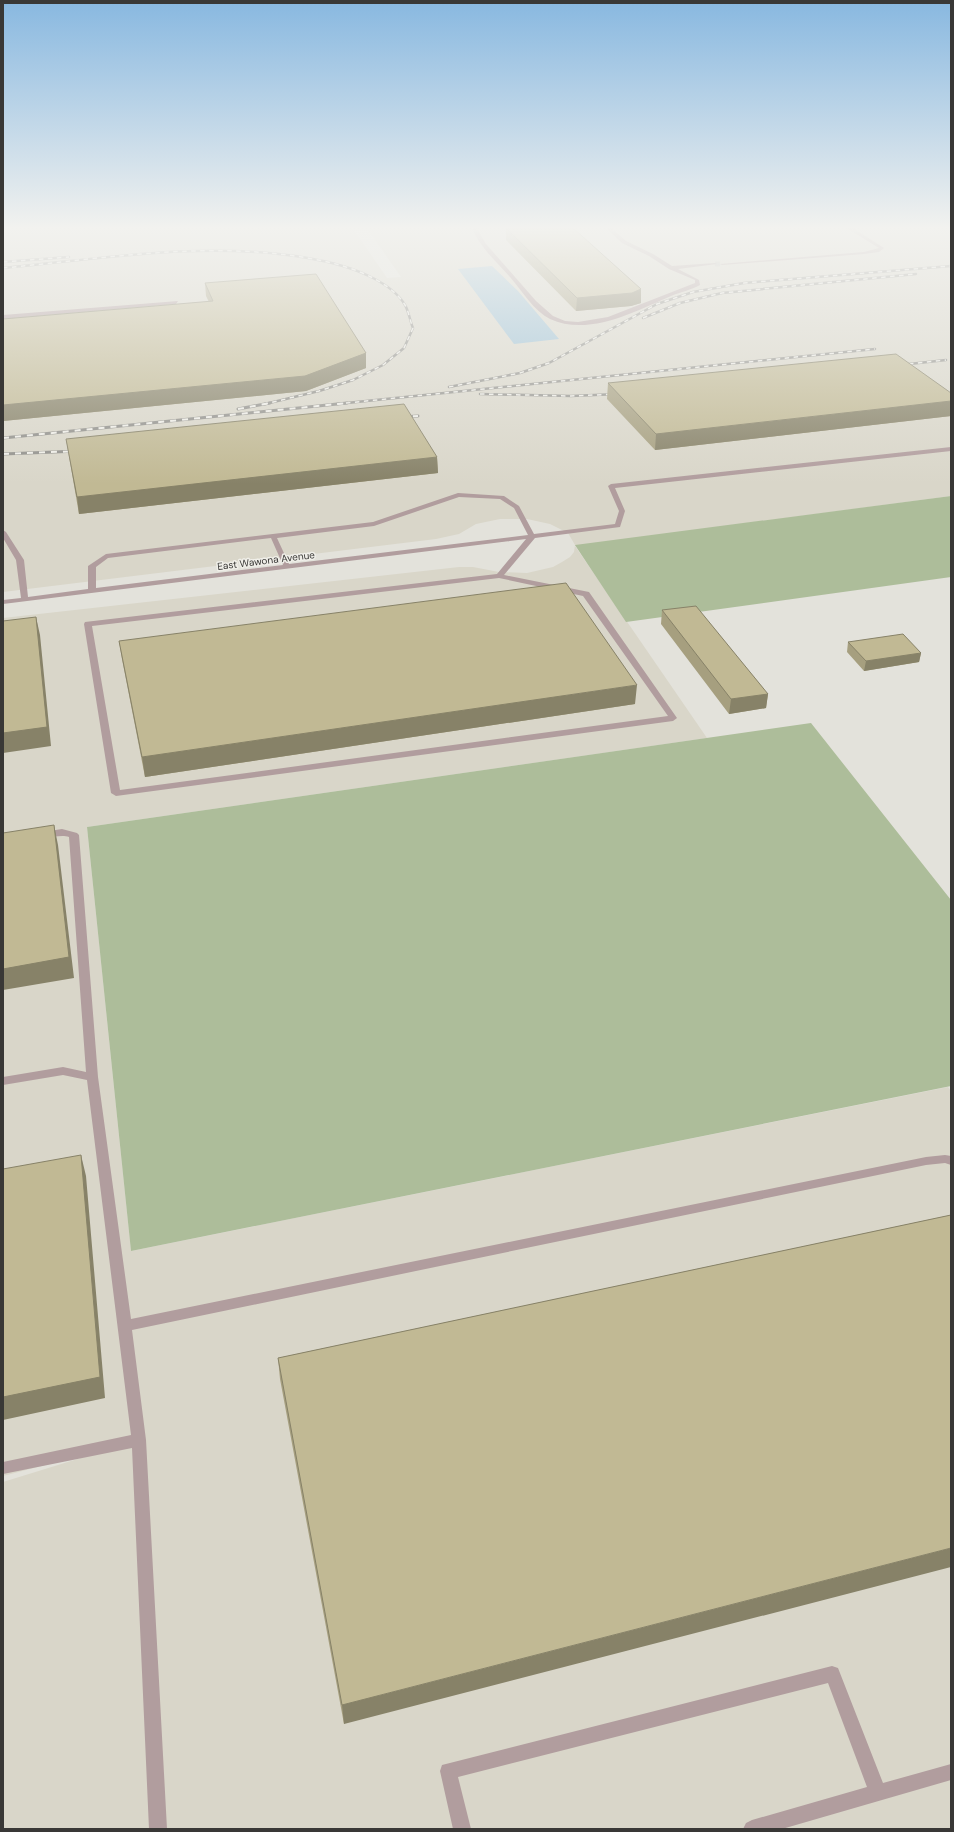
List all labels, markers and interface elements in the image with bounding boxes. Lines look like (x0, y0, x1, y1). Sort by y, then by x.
street label: East Wawona Avenue (217, 548, 316, 573)

